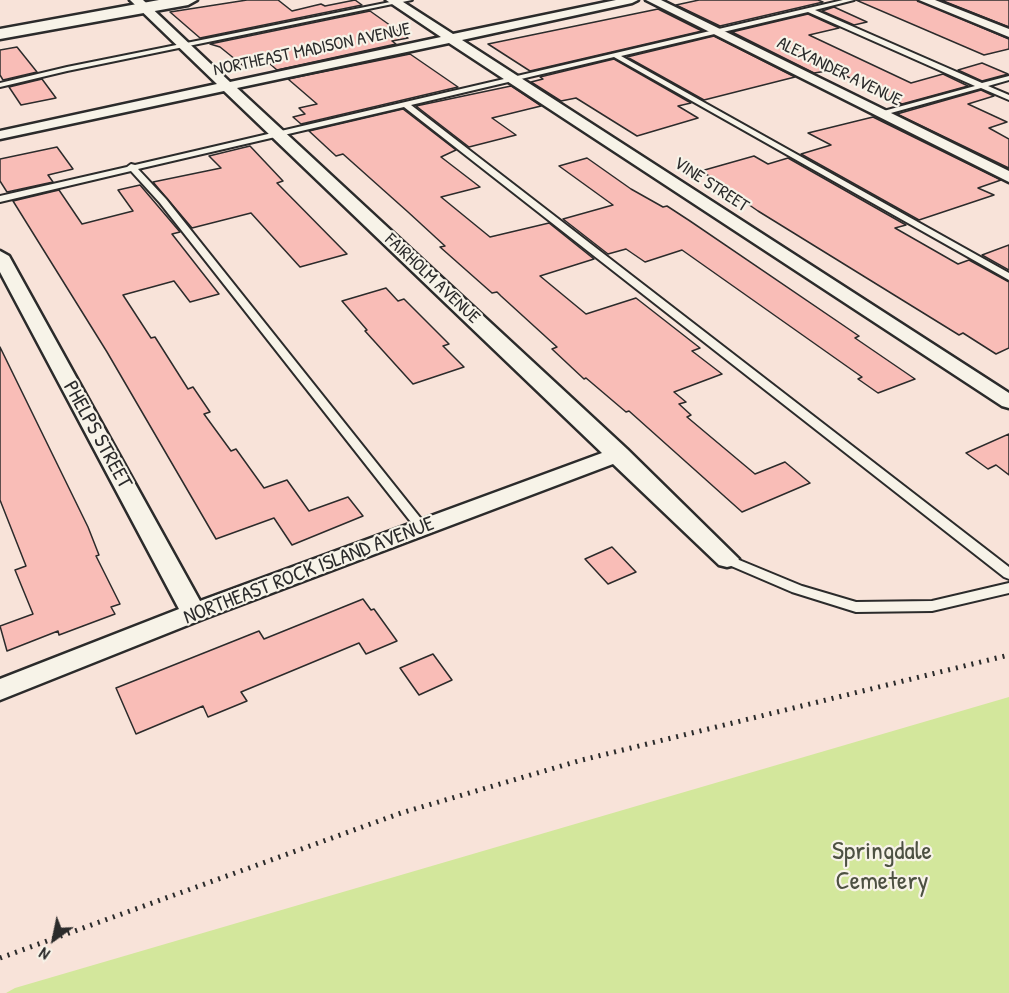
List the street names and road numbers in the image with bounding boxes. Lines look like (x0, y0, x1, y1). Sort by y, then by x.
street label: NORTHEAST MADISON AVENUE (212, 19, 412, 81)
street label: ALEXANDER AVENUE (773, 33, 905, 111)
street label: VINE STREET (669, 153, 753, 217)
street label: FAIRHOLM AVENUE (380, 229, 484, 329)
street label: PHELPS STREET (57, 377, 137, 493)
street label: NORTHEAST ROCK ISLAND AVENUE (180, 512, 438, 630)

